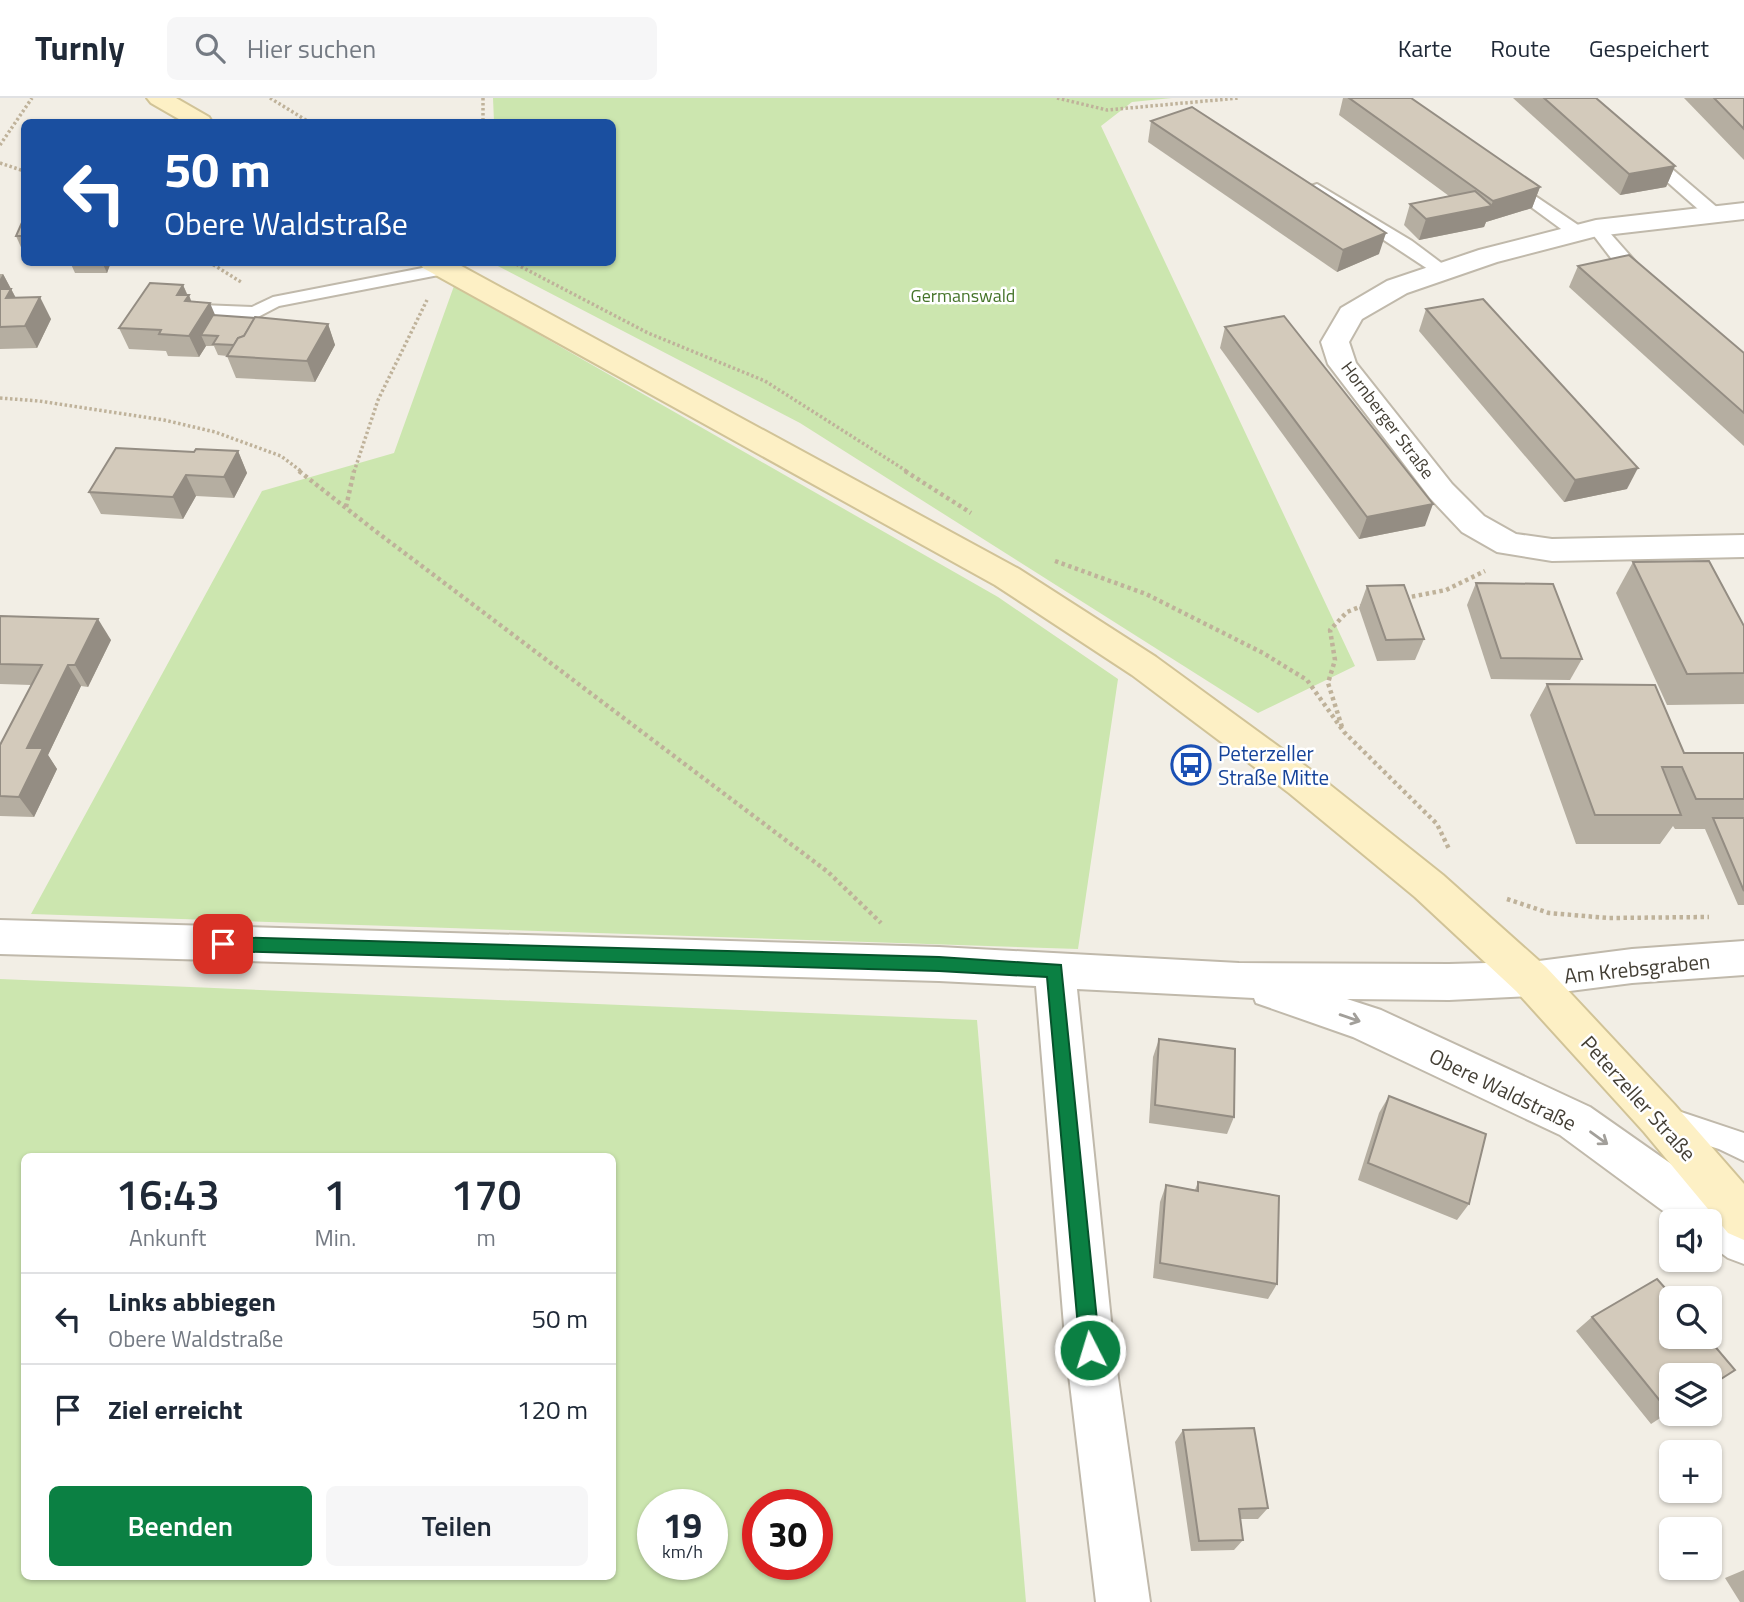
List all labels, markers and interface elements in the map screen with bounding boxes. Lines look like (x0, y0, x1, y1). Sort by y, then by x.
search box (167, 17, 657, 80)
text: Turnly (35, 23, 125, 73)
icon: search (191, 29, 229, 67)
text: Hier suchen (247, 29, 376, 68)
text: Karte (1398, 30, 1452, 66)
text: Route (1490, 30, 1551, 66)
text: Gespeichert (1589, 30, 1709, 66)
text: 50 m (164, 131, 271, 206)
icon: left (49, 147, 140, 238)
text: Obere Waldstraße (164, 199, 408, 247)
park label: Germanswald (911, 282, 1015, 309)
street label: Hornberger Straße (1335, 355, 1441, 485)
place label: Peterzeller Straße Mitte (1218, 737, 1329, 793)
bus stop icon: Peterzeller Straße Mitte (1170, 744, 1212, 786)
pin (193, 914, 253, 974)
icon: arrive (204, 925, 242, 963)
street label: Am Krebsgraben (1562, 944, 1712, 992)
one-way arrow (1339, 1013, 1361, 1025)
street label: Peterzeller Straße (1574, 1028, 1704, 1168)
street label: Obere Waldstraße (1424, 1040, 1582, 1138)
one-way arrow (1589, 1131, 1608, 1145)
text: 16:43 (116, 1162, 220, 1226)
text: 1 (324, 1162, 347, 1226)
text: 170 (451, 1162, 521, 1226)
map controls (1659, 1209, 1722, 1580)
button: sound (1659, 1209, 1722, 1272)
text: Ankunft (129, 1220, 206, 1255)
text: Min. (314, 1220, 356, 1255)
text: m (476, 1220, 496, 1255)
text: Links abbiegen (108, 1282, 276, 1321)
button: search (1659, 1286, 1722, 1349)
text: 50 m (531, 1299, 588, 1338)
icon: left (49, 1300, 87, 1338)
position arrow (1053, 1313, 1127, 1387)
text: Obere Waldstraße (108, 1321, 283, 1356)
button: layers (1659, 1363, 1722, 1426)
text: Ziel erreicht (108, 1390, 243, 1429)
text: 120 m (517, 1390, 588, 1429)
icon: arrive (49, 1391, 87, 1429)
button: + (1659, 1440, 1722, 1503)
button: Beenden (49, 1486, 312, 1566)
button: Teilen (326, 1486, 588, 1566)
speed limit sign: 30 (742, 1489, 833, 1580)
text: 19 (663, 1498, 702, 1552)
button: − (1659, 1517, 1722, 1580)
text: km/h (662, 1538, 703, 1565)

